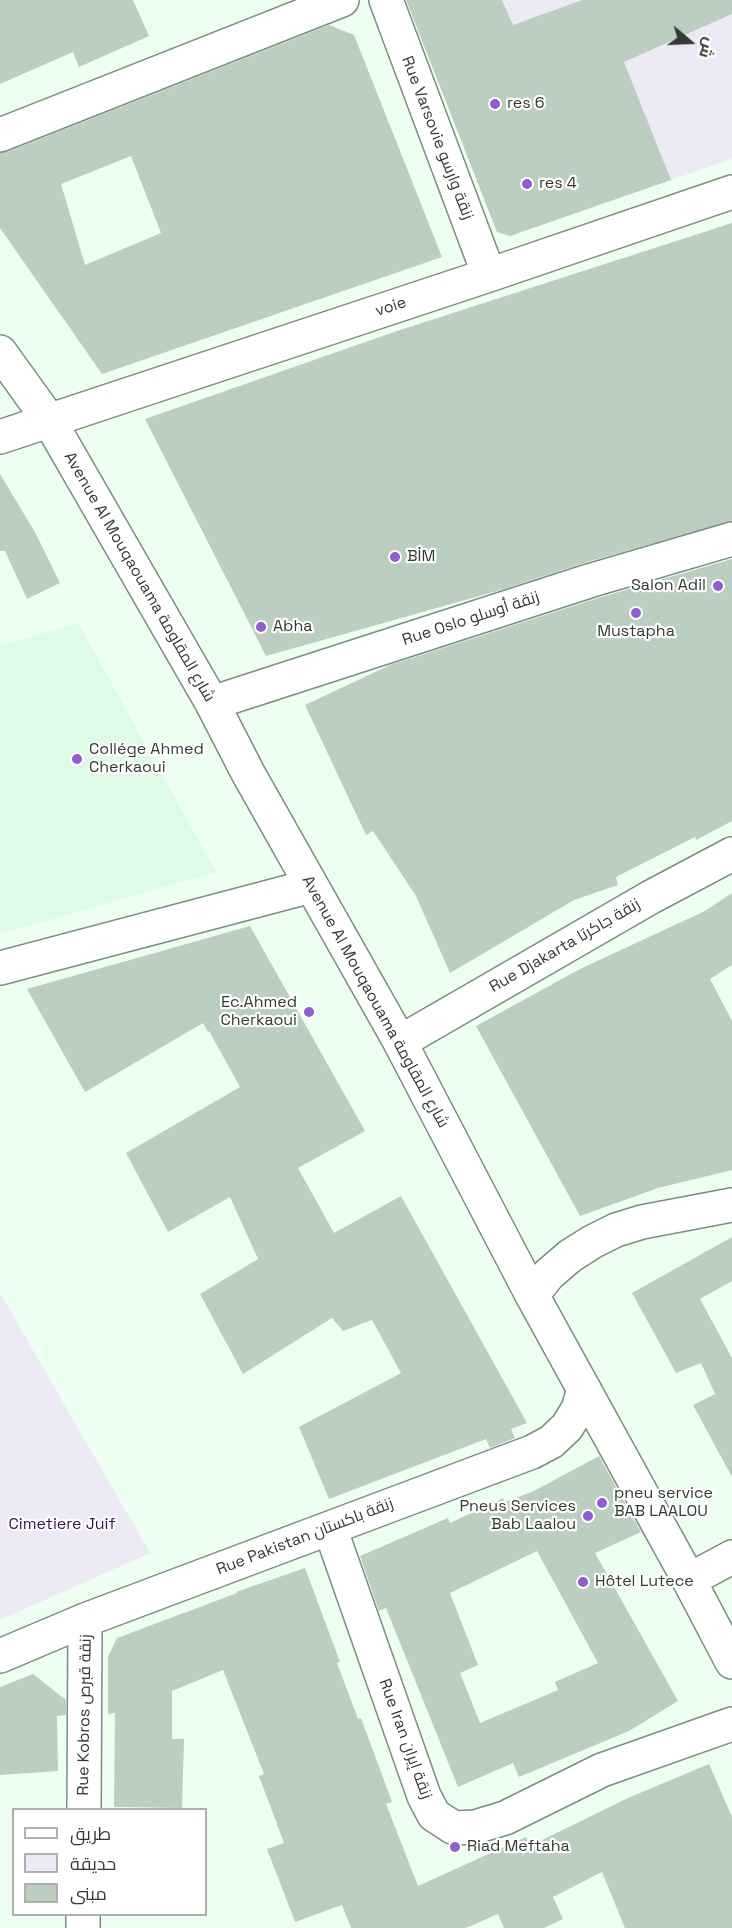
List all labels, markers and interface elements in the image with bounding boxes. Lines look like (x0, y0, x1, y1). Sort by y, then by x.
north arrow (660, 12, 720, 72)
text: ش (694, 35, 721, 61)
street label: Rue Varsovie زنقة وارسو (397, 53, 477, 223)
place label: res 6 (507, 94, 545, 114)
marker: res 6 (488, 97, 502, 111)
place label: res 4 (539, 174, 577, 194)
marker: res 4 (520, 177, 534, 191)
street label: voie (373, 293, 409, 321)
street label: Avenue Al Mouqaouama شارع المقاومة (59, 449, 219, 705)
place label: BİM (407, 547, 435, 567)
marker: BİM (388, 550, 402, 564)
place label: Salon Adil (631, 576, 706, 596)
marker: Salon Adil (711, 579, 725, 593)
street label: Rue Oslo زنقة أوسلو (400, 588, 542, 650)
marker: Mustapha (629, 606, 643, 620)
place label: Abha (273, 617, 312, 637)
marker: Abha (254, 620, 268, 634)
place label: Mustapha (597, 622, 675, 642)
place label: Collége Ahmed Cherkaoui (89, 740, 204, 778)
marker: Collége Ahmed Cherkaoui (70, 752, 84, 766)
street label: Avenue Al Mouqaouama شارع المقاومة (297, 873, 453, 1131)
street label: Rue Djakarta زنقة جاكرتا (486, 895, 644, 997)
place label: Ec.Ahmed Cherkaoui (220, 993, 297, 1031)
marker: Ec.Ahmed Cherkaoui (302, 1005, 316, 1019)
place label: pneu service BAB LAALOU (614, 1484, 713, 1522)
street label: Rue Pakistan زنقة باكستان (214, 1494, 396, 1580)
marker: pneu service BAB LAALOU (595, 1496, 609, 1510)
place label: Pneus Services Bab Laalou (459, 1497, 576, 1535)
marker: Pneus Services Bab Laalou (581, 1509, 595, 1523)
park label: Cimetiere Juif (8, 1515, 116, 1535)
place label: Hôtel Lutece (595, 1572, 694, 1592)
marker: Hôtel Lutece (576, 1575, 590, 1589)
street label: Rue Kobros زنقة قبرص (74, 1634, 96, 1796)
street label: Rue Iran زنقة إيران (374, 1676, 436, 1802)
legend (12, 1808, 207, 1916)
text: طريق (70, 1822, 111, 1845)
place label: Riad Meftaha (467, 1837, 570, 1857)
marker: Riad Meftaha (448, 1840, 462, 1854)
text: حديقة (70, 1852, 116, 1875)
text: مبنى (70, 1882, 107, 1905)

